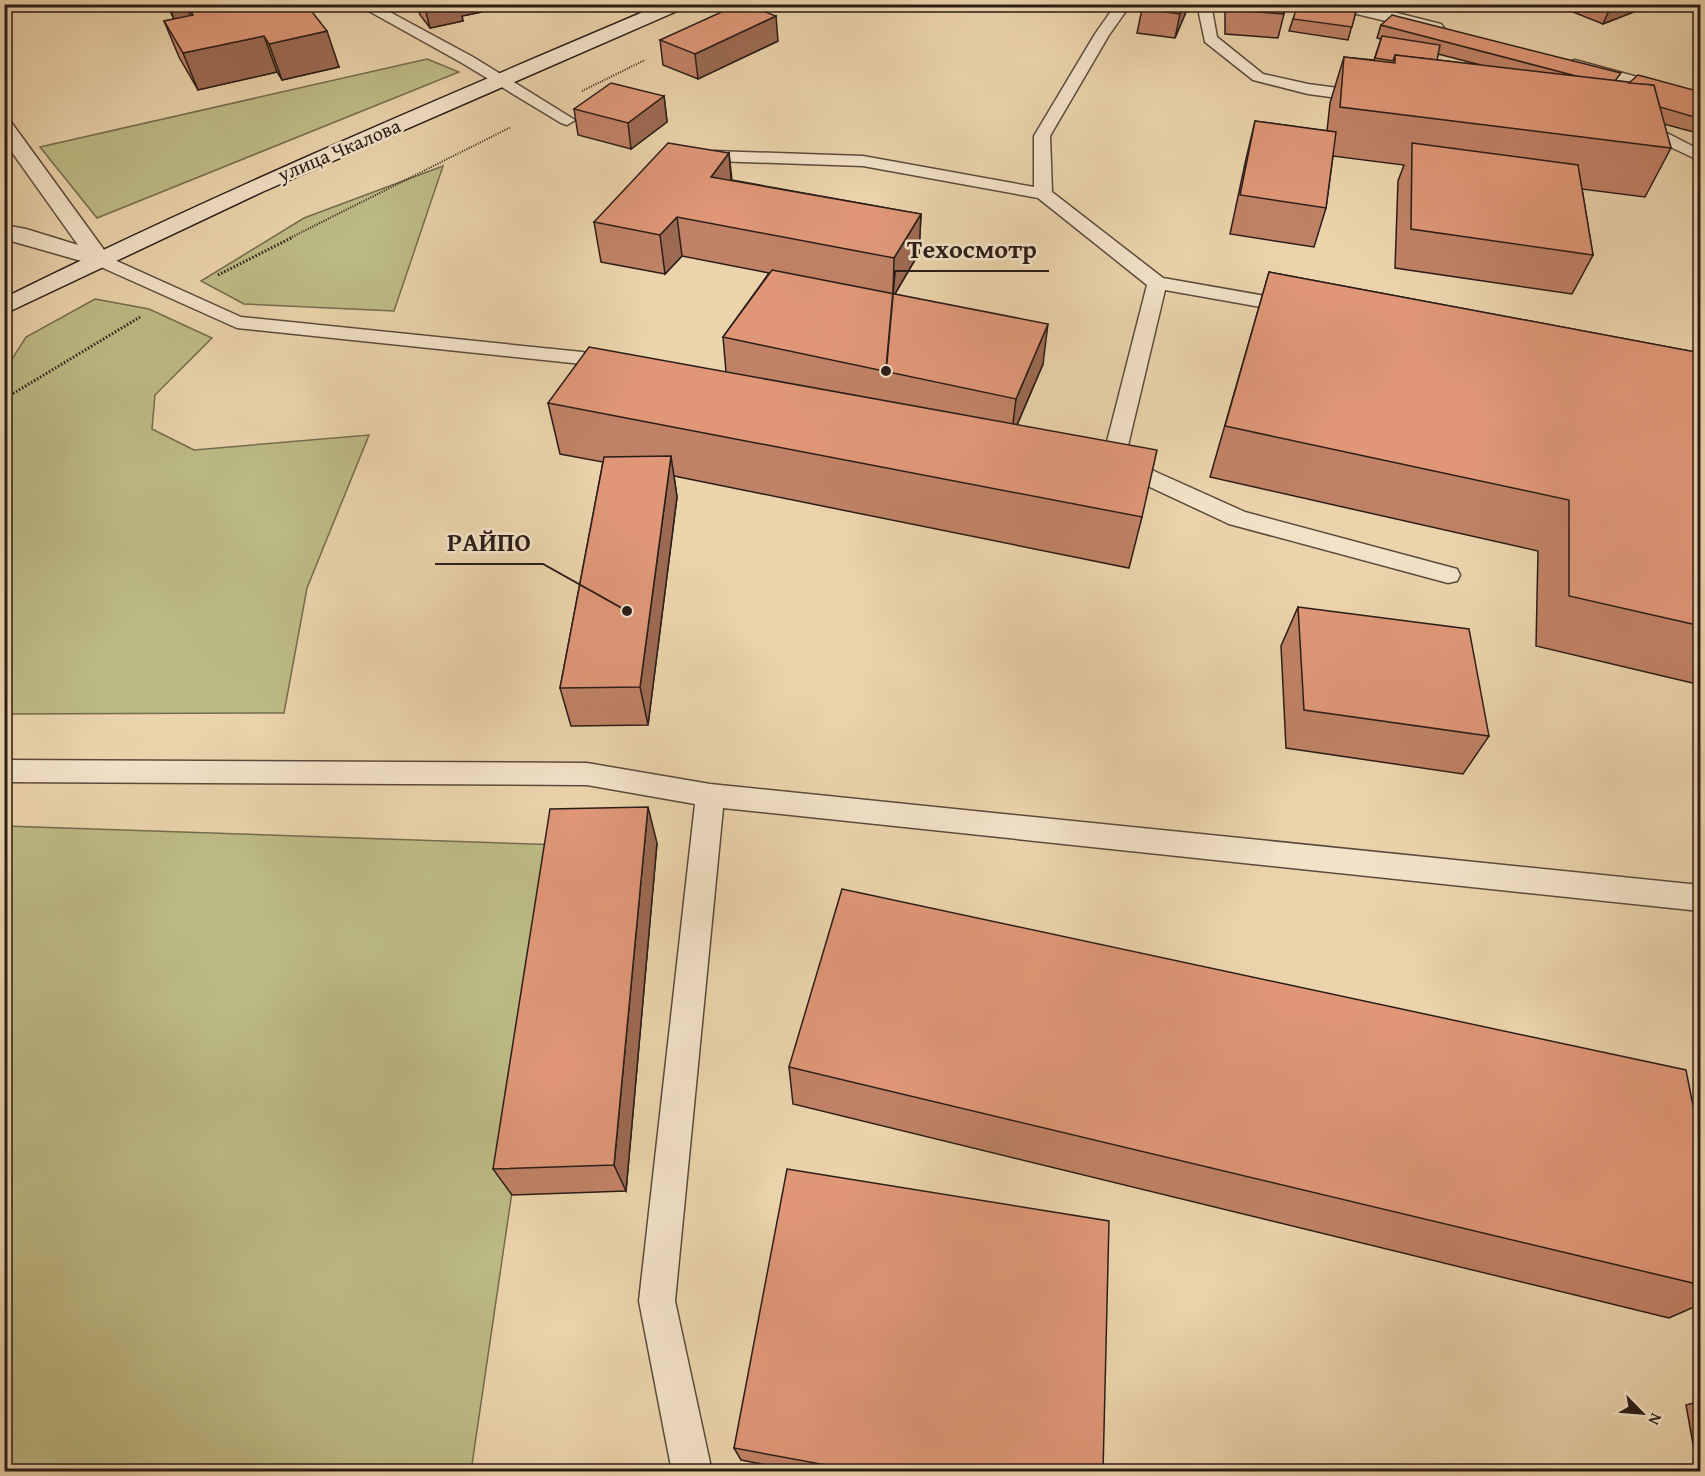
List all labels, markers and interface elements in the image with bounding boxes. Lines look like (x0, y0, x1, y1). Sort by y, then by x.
street label: улица Чкалова (272, 110, 405, 189)
callout: Техосмотр (895, 227, 1049, 271)
text: Техосмотр (907, 229, 1037, 268)
callout: РАЙПО (435, 520, 543, 564)
text: РАЙПО (447, 522, 531, 561)
north arrow (1612, 1383, 1672, 1443)
text: N (1642, 1409, 1669, 1430)

